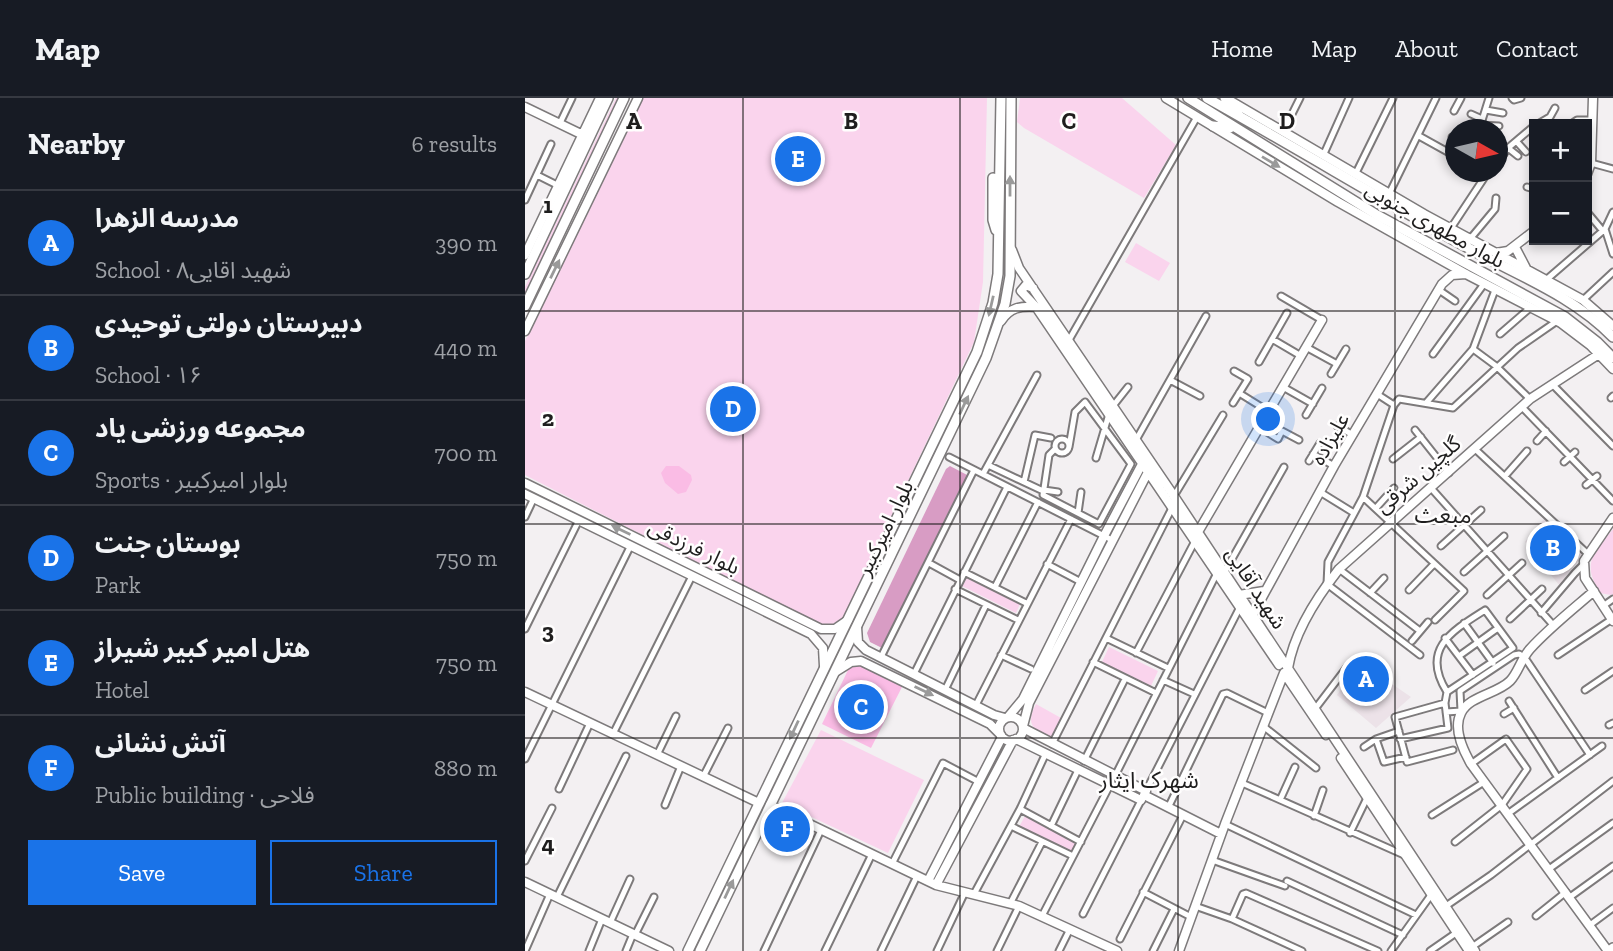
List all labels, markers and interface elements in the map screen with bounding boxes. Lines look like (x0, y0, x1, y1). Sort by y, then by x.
text: Map (35, 29, 100, 68)
text: Home (1211, 34, 1273, 63)
text: Map (1311, 34, 1357, 63)
text: About (1395, 34, 1458, 63)
text: Contact (1496, 34, 1578, 63)
text: A (626, 107, 642, 135)
text: B (844, 107, 858, 135)
text: C (1062, 107, 1076, 135)
text: D (1279, 107, 1295, 135)
north arrow (1445, 119, 1508, 182)
map controls (1529, 119, 1592, 245)
button: + (1529, 119, 1592, 182)
text: Nearby (28, 126, 125, 162)
text: 6 results (411, 130, 497, 158)
pin: E (775, 133, 821, 185)
one-way arrow (1262, 155, 1281, 168)
one-way arrow (1004, 175, 1016, 197)
street label: بلوار مطهری جنوبی (1361, 176, 1509, 273)
button: − (1529, 182, 1592, 245)
text: 1 (543, 191, 553, 219)
text: مدرسه الزهرا (95, 202, 239, 234)
text: A (43, 229, 59, 257)
text: 390 m (435, 229, 497, 257)
text: School · شهید اقایی۸ (95, 256, 291, 284)
one-way arrow (550, 259, 561, 279)
one-way arrow (986, 295, 997, 317)
text: دبیرستان دولتی توحیدی (95, 307, 363, 339)
text: B (44, 334, 58, 362)
text: 440 m (434, 334, 497, 362)
text: School · ۱۶ (95, 361, 202, 389)
pin: D (710, 383, 756, 435)
one-way arrow (958, 395, 970, 415)
your location (1251, 402, 1285, 436)
text: 2 (542, 404, 554, 432)
street label: علیزاده (1305, 408, 1354, 469)
text: مجموعه ورزشی یاد (95, 412, 306, 444)
street label: گلچین شرقی (1370, 430, 1467, 519)
text: C (44, 439, 58, 467)
text: 700 m (435, 439, 497, 467)
text: Sports · بلوار امیرکبیر (95, 466, 288, 494)
street label: بلوار امیرکبیر (850, 476, 918, 580)
district label: مبعث (1414, 501, 1472, 529)
street label: بلوار فرزدقی (644, 514, 744, 579)
pin: B (1530, 522, 1576, 574)
one-way arrow (611, 525, 631, 536)
text: بوستان جنت (95, 527, 241, 559)
street label: شهید آقایی (1221, 542, 1292, 634)
text: D (43, 544, 59, 572)
text: 750 m (436, 544, 497, 572)
text: Park (95, 571, 141, 599)
text: 3 (542, 617, 554, 645)
text: هتل امیر کبیر شیراز (95, 632, 310, 664)
text: E (44, 649, 58, 677)
text: 750 m (436, 649, 497, 677)
pin: A (1343, 653, 1389, 705)
text: Hotel (95, 676, 149, 704)
pin: C (838, 681, 884, 733)
one-way arrow (914, 686, 934, 697)
one-way arrow (788, 720, 800, 740)
text: آتش نشانی (95, 727, 226, 759)
text: F (44, 754, 58, 782)
text: 880 m (434, 754, 497, 782)
district label: شهرک ایثار (1098, 766, 1199, 794)
text: Public building · فلاحی (95, 781, 314, 809)
pin: F (764, 803, 810, 855)
text: 4 (541, 830, 555, 858)
button: Save (28, 840, 256, 905)
button: Share (270, 840, 497, 905)
one-way arrow (724, 879, 735, 899)

